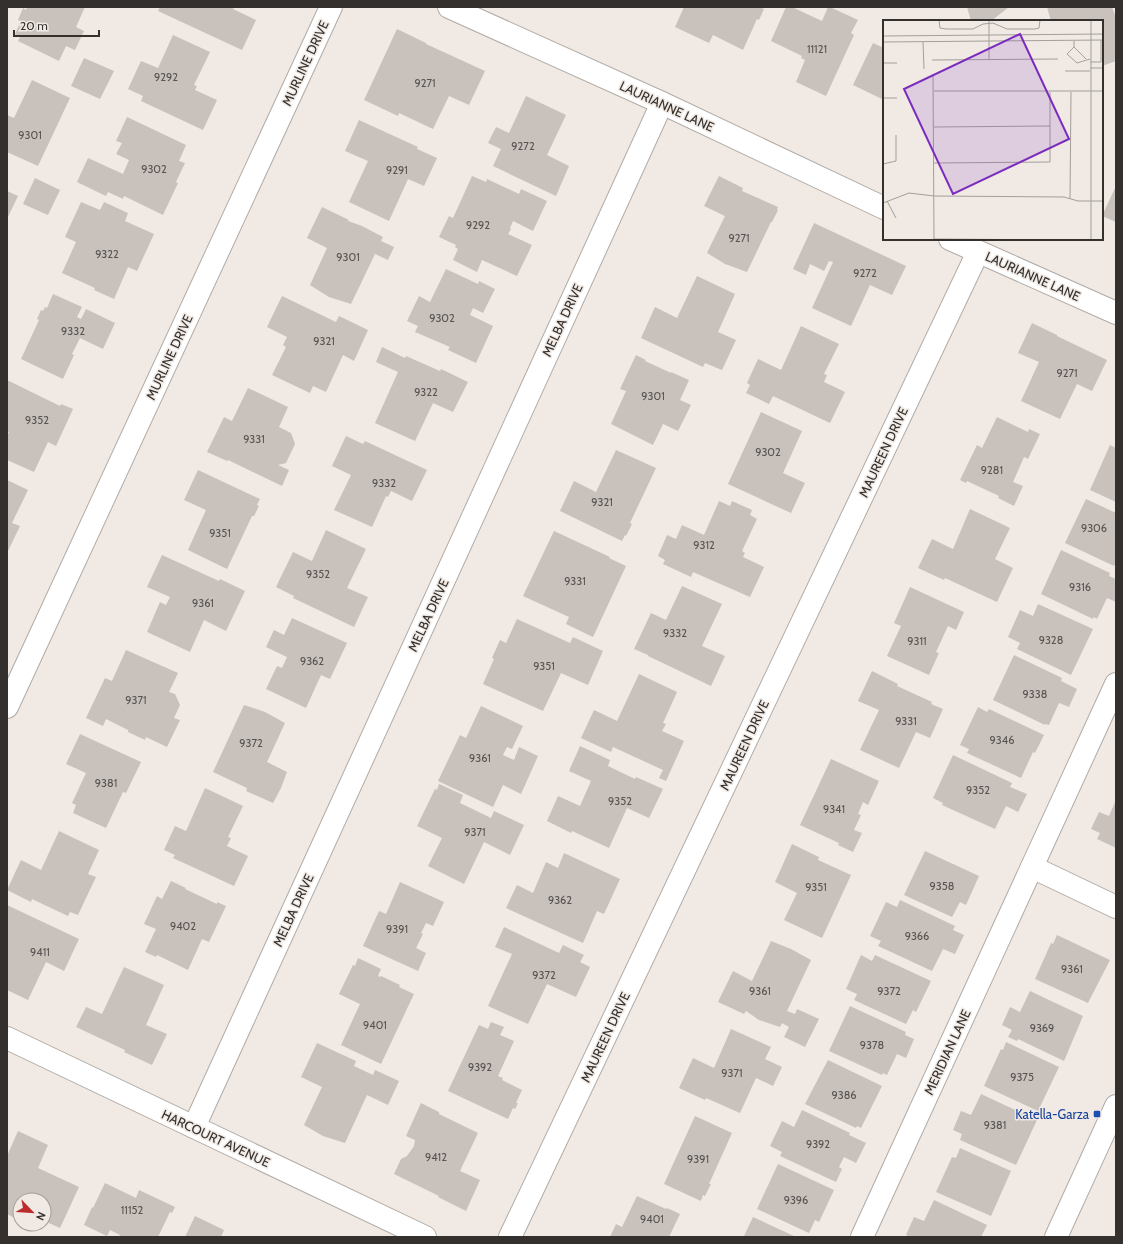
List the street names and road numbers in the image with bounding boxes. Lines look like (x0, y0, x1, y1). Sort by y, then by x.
street label: MURLINE DRIVE (278, 18, 332, 108)
street label: LAURIANNE LANE (617, 77, 717, 135)
street label: LAURIANNE LANE (983, 248, 1083, 304)
street label: MELBA DRIVE (538, 281, 586, 359)
street label: MURLINE DRIVE (142, 312, 196, 402)
street label: MAUREEN DRIVE (855, 404, 911, 500)
street label: MELBA DRIVE (404, 576, 452, 654)
street label: MAUREEN DRIVE (716, 697, 772, 793)
street label: MELBA DRIVE (269, 871, 317, 949)
street label: MAUREEN DRIVE (577, 989, 633, 1085)
street label: MERIDIAN LANE (920, 1007, 974, 1097)
street label: HARCOURT AVENUE (159, 1106, 273, 1170)

